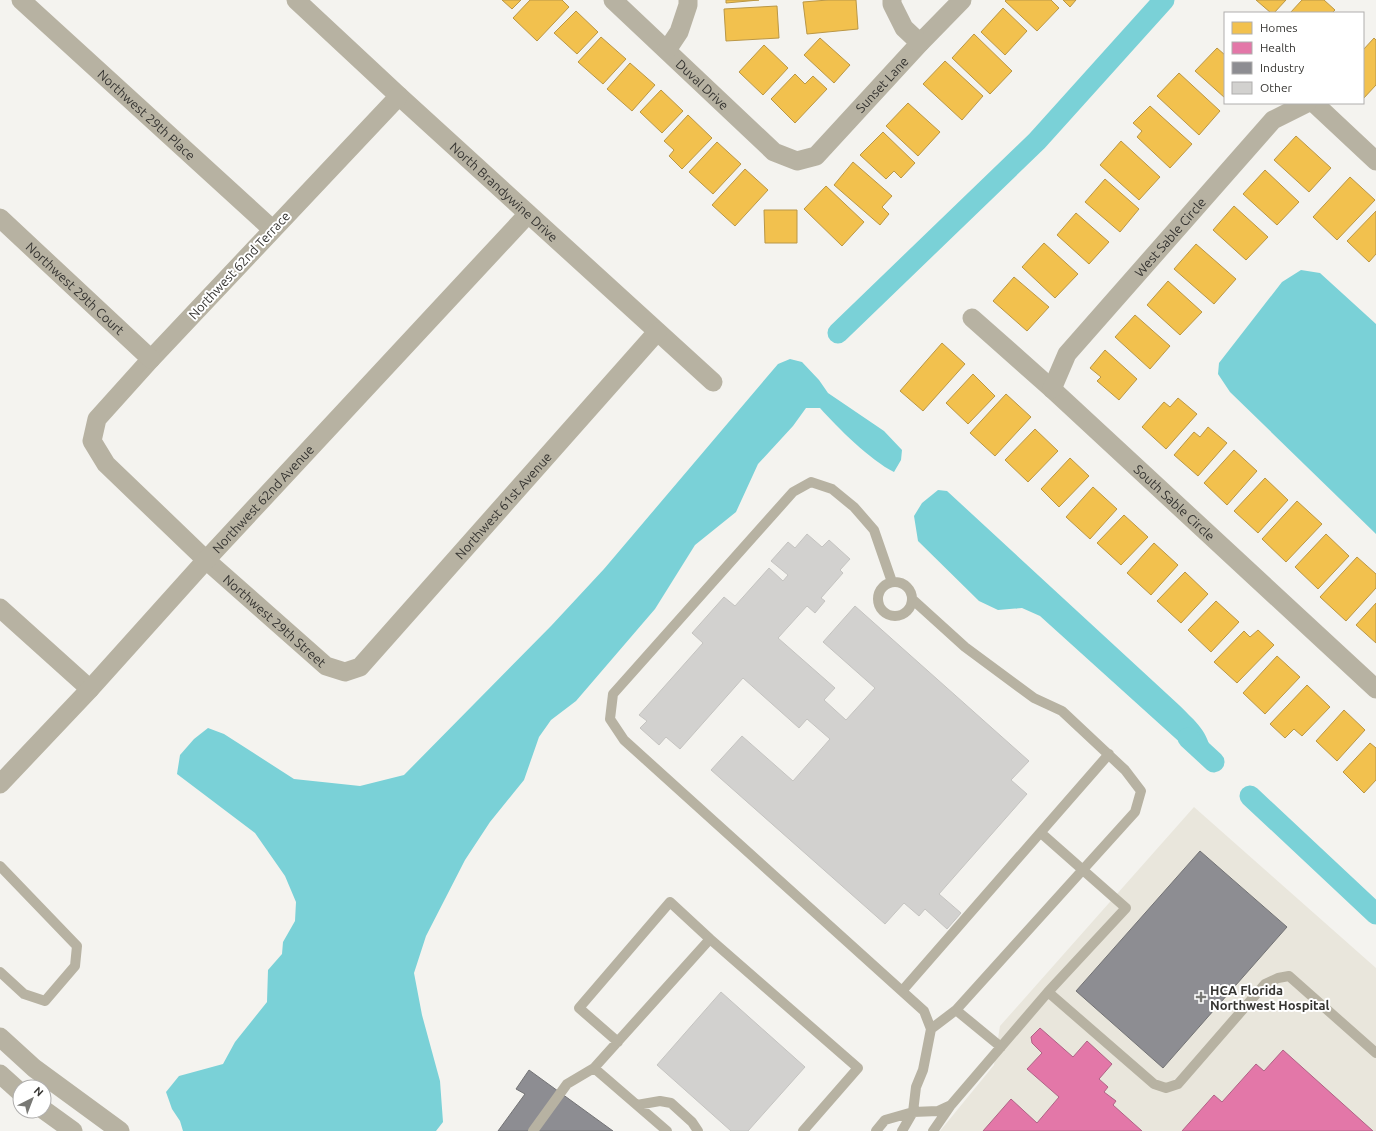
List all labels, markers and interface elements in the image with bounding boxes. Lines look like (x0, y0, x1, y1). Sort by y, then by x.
legend (1224, 12, 1364, 104)
text: Homes (1260, 21, 1298, 34)
text: Health (1260, 41, 1296, 54)
street label: Sunset Lane (853, 54, 911, 115)
street label: Duval Drive (673, 56, 732, 112)
text: Industry (1260, 61, 1305, 74)
street label: Northwest 29th Place (95, 67, 198, 162)
text: Other (1260, 81, 1293, 94)
street label: North Brandywine Drive (448, 139, 561, 244)
street label: West Sable Circle (1132, 195, 1208, 279)
street label: Northwest 62nd Terrace (186, 208, 292, 322)
street label: Northwest 29th Court (23, 239, 127, 337)
street label: Northwest 62nd Avenue (210, 442, 316, 555)
street label: Northwest 61st Avenue (452, 449, 554, 562)
street label: South Sable Circle (1131, 462, 1218, 543)
street label: Northwest 29th Street (221, 572, 329, 670)
place label: HCA Florida Northwest Hospital (1210, 983, 1330, 1012)
marker: HCA Florida Northwest Hospital (1195, 991, 1207, 1003)
north arrow (12, 1079, 52, 1119)
text: N (32, 1084, 46, 1099)

